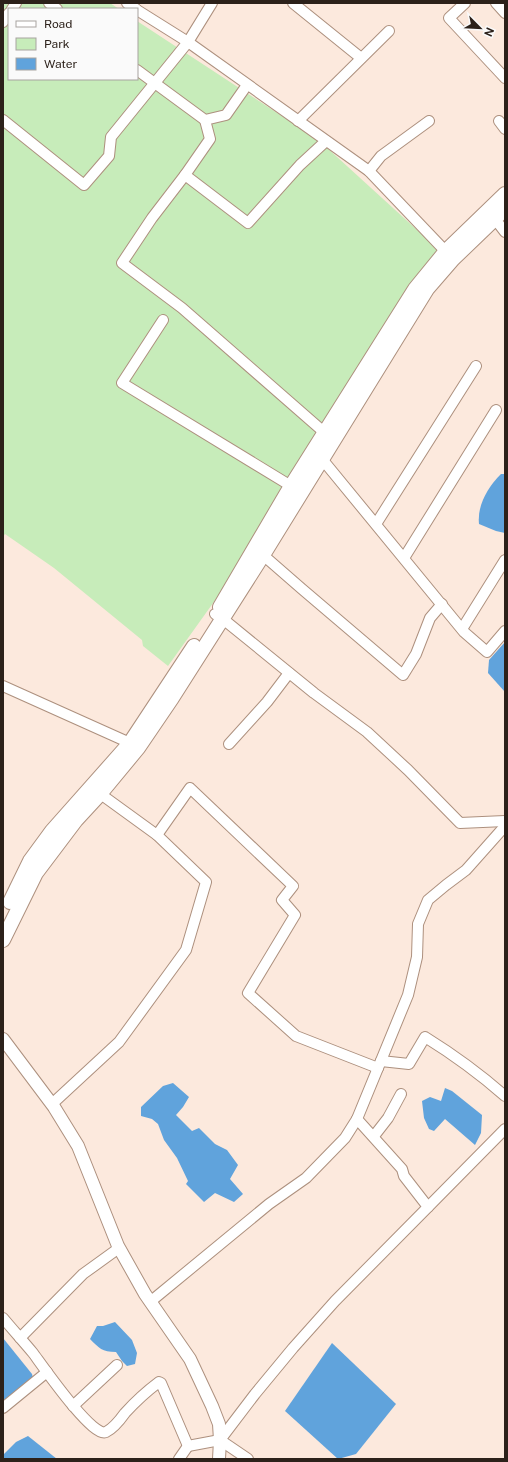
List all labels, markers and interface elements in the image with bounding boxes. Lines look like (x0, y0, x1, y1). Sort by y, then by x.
legend (8, 8, 138, 80)
north arrow (460, 8, 500, 48)
text: Road (44, 17, 72, 31)
text: N (482, 26, 496, 38)
text: Park (44, 37, 70, 51)
text: Water (44, 57, 78, 71)

